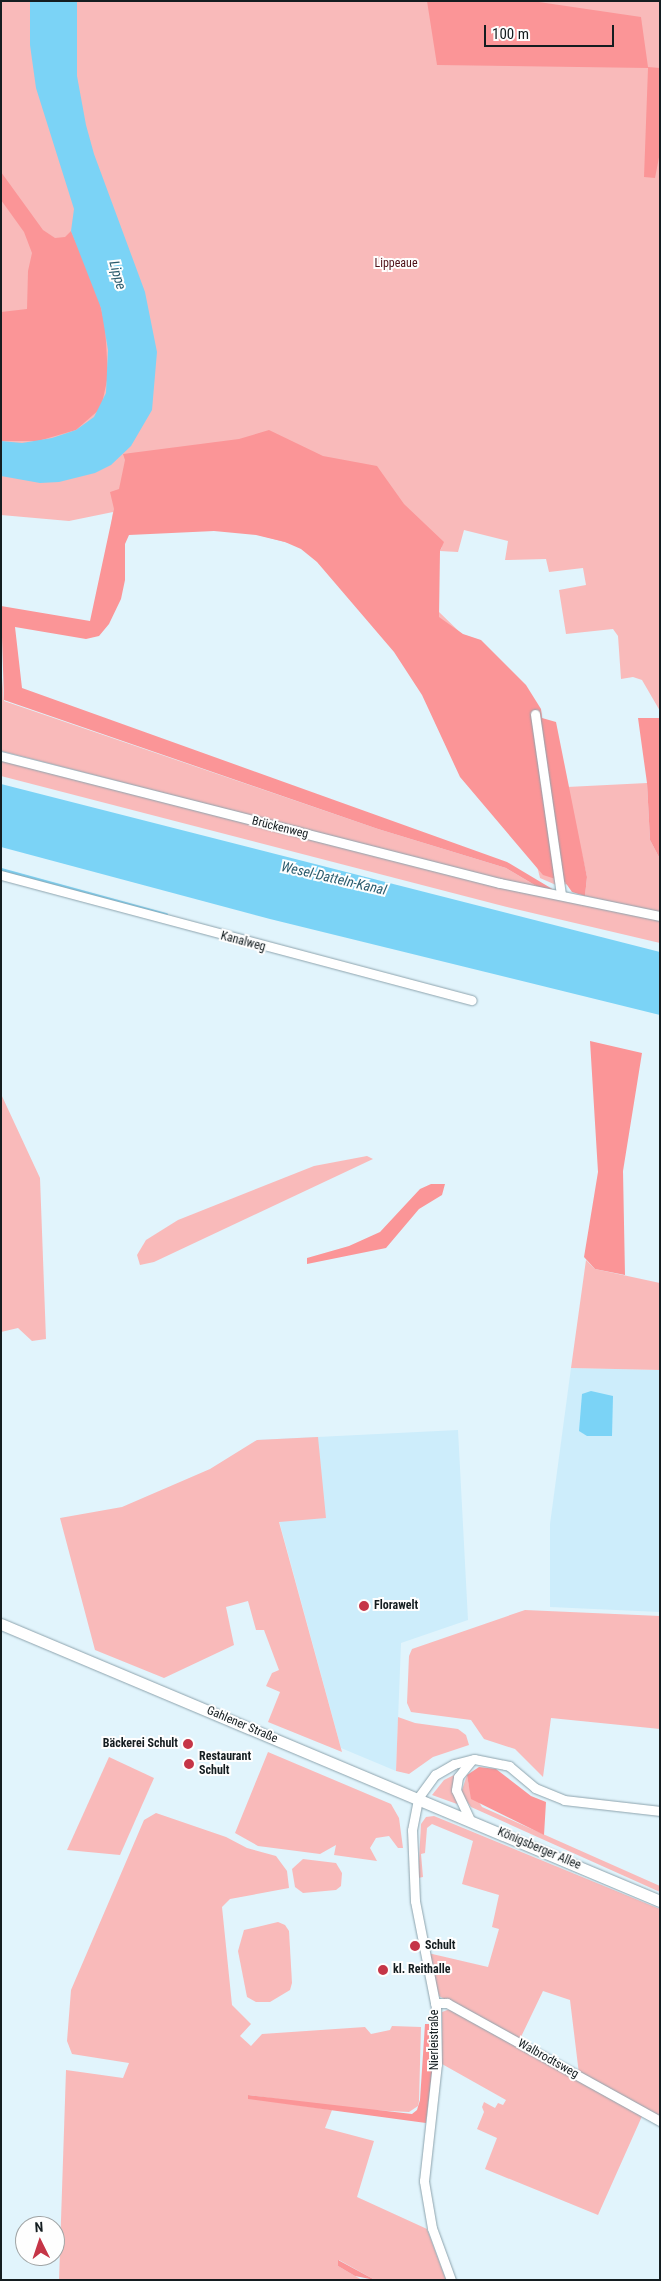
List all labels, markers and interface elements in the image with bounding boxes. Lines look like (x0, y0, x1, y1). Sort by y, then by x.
scale bar (486, 15, 616, 47)
text: 100 m (492, 25, 529, 43)
park label: Lippeaue (374, 257, 418, 271)
water label: Lippe (106, 259, 130, 291)
street label: Brückenweg (250, 814, 310, 842)
water label: Wesel-Datteln-Kanal (280, 858, 388, 898)
street label: Kanalweg (219, 929, 267, 955)
place label: Florawelt (374, 1599, 418, 1613)
marker: Florawelt (358, 1600, 370, 1612)
street label: Gahlener Straße (204, 1704, 280, 1746)
place label: Bäckerei Schult (103, 1737, 178, 1751)
marker: Bäckerei Schult (182, 1738, 194, 1750)
place label: Restaurant Schult (199, 1750, 251, 1778)
marker: Restaurant Schult (183, 1758, 195, 1770)
street label: Königsberger Allee (495, 1825, 583, 1873)
place label: Schult (425, 1939, 456, 1953)
marker: Schult (409, 1940, 421, 1952)
place label: kl. Reithalle (393, 1963, 450, 1977)
marker: kl. Reithalle (377, 1964, 389, 1976)
street label: Nierleistraße (428, 2010, 442, 2070)
street label: Walbrodtsweg (515, 2036, 581, 2082)
north arrow (15, 2216, 65, 2266)
text: N (34, 2219, 44, 2235)

